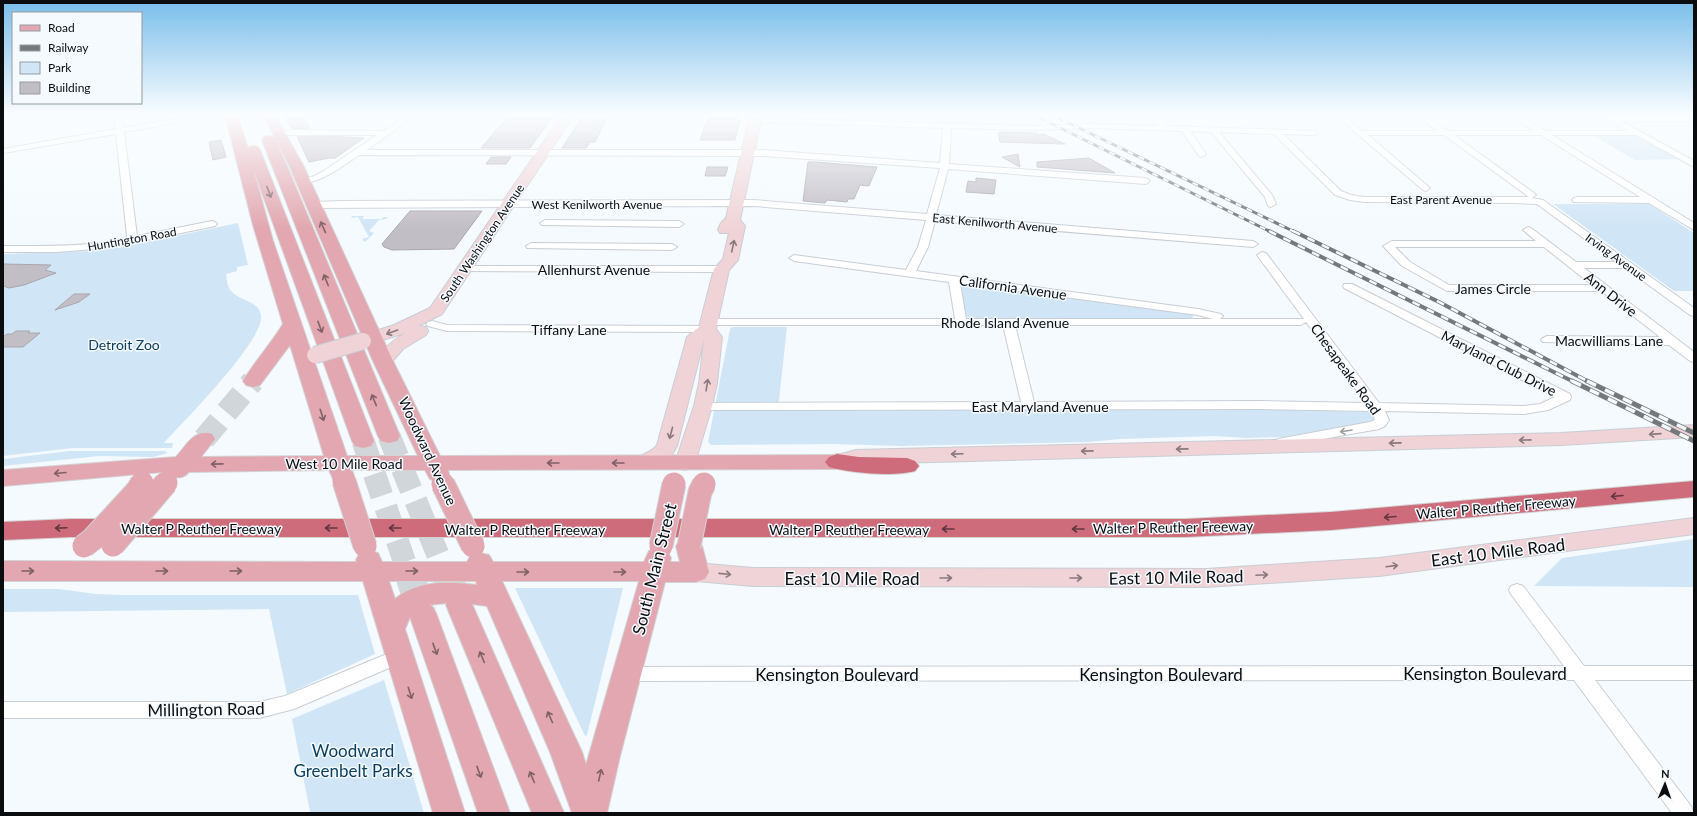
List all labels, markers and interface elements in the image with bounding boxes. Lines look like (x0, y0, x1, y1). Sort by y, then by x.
legend (12, 12, 142, 104)
text: Road (48, 20, 75, 35)
text: Railway (48, 40, 89, 55)
text: Park (48, 60, 72, 75)
text: Building (48, 80, 91, 95)
street label: South Washington Avenue (437, 181, 527, 305)
one-way arrow (266, 186, 274, 198)
street label: East Parent Avenue (1390, 192, 1492, 207)
street label: West Kenilworth Avenue (532, 197, 662, 212)
street label: East Kenilworth Avenue (932, 210, 1058, 236)
one-way arrow (318, 221, 326, 233)
street label: Huntington Road (86, 224, 178, 254)
street label: Irving Avenue (1582, 230, 1650, 284)
one-way arrow (730, 240, 738, 253)
street label: Allenhurst Avenue (538, 261, 650, 278)
street label: Ann Drive (1581, 268, 1641, 320)
street label: California Avenue (958, 271, 1068, 303)
one-way arrow (321, 274, 329, 286)
street label: James Circle (1455, 280, 1531, 297)
street label: Rhode Island Avenue (941, 314, 1069, 331)
one-way arrow (317, 320, 325, 332)
street label: Chesapeake Road (1307, 320, 1385, 418)
street label: Tiffany Lane (531, 321, 607, 338)
street label: Maryland Club Drive (1439, 327, 1559, 399)
one-way arrow (387, 328, 399, 336)
street label: Macwilliams Lane (1555, 332, 1663, 349)
park label: Detroit Zoo (88, 336, 160, 353)
one-way arrow (703, 379, 711, 392)
street label: Woodward Avenue (395, 394, 461, 508)
one-way arrow (370, 395, 378, 407)
street label: East Maryland Avenue (971, 398, 1109, 415)
one-way arrow (319, 408, 327, 420)
one-way arrow (666, 426, 674, 439)
one-way arrow (1340, 427, 1353, 435)
one-way arrow (1649, 430, 1662, 437)
one-way arrow (1519, 436, 1532, 444)
one-way arrow (1389, 439, 1402, 447)
one-way arrow (1176, 445, 1189, 453)
one-way arrow (1081, 447, 1094, 455)
one-way arrow (951, 450, 964, 458)
street label: West 10 Mile Road (285, 455, 403, 472)
one-way arrow (547, 459, 560, 467)
one-way arrow (612, 459, 625, 467)
one-way arrow (211, 460, 224, 468)
one-way arrow (54, 469, 67, 477)
street label: Walter P Reuther Freeway (1415, 491, 1577, 522)
one-way arrow (1611, 492, 1624, 499)
street label: South Main Street (627, 501, 681, 637)
one-way arrow (1384, 513, 1397, 520)
street label: Walter P Reuther Freeway (1093, 517, 1254, 537)
street label: Walter P Reuther Freeway (121, 520, 282, 537)
street label: Walter P Reuther Freeway (445, 521, 606, 538)
street label: Walter P Reuther Freeway (769, 521, 930, 538)
one-way arrow (325, 524, 338, 532)
one-way arrow (389, 524, 402, 532)
one-way arrow (55, 525, 68, 532)
one-way arrow (942, 525, 955, 533)
one-way arrow (1072, 525, 1085, 533)
street label: East 10 Mile Road (1430, 533, 1566, 571)
one-way arrow (1385, 562, 1398, 569)
street label: East 10 Mile Road (1108, 565, 1244, 589)
one-way arrow (21, 567, 34, 575)
one-way arrow (155, 567, 168, 575)
one-way arrow (229, 567, 242, 575)
one-way arrow (405, 567, 418, 575)
one-way arrow (516, 568, 529, 575)
one-way arrow (613, 568, 626, 576)
street label: East 10 Mile Road (785, 568, 919, 589)
one-way arrow (718, 571, 731, 578)
one-way arrow (1255, 571, 1268, 579)
one-way arrow (939, 574, 952, 582)
one-way arrow (1069, 574, 1082, 582)
one-way arrow (432, 643, 440, 655)
one-way arrow (477, 652, 485, 664)
street label: Kensington Boulevard (1403, 663, 1567, 684)
street label: Kensington Boulevard (755, 664, 919, 685)
street label: Kensington Boulevard (1079, 664, 1243, 685)
one-way arrow (407, 686, 414, 699)
street label: Millington Road (147, 697, 265, 721)
one-way arrow (546, 711, 553, 723)
park label: Woodward Greenbelt Parks (293, 740, 413, 781)
north arrow (1645, 764, 1685, 804)
one-way arrow (476, 765, 483, 778)
text: N (1661, 767, 1670, 780)
one-way arrow (596, 769, 604, 782)
one-way arrow (528, 772, 536, 784)

